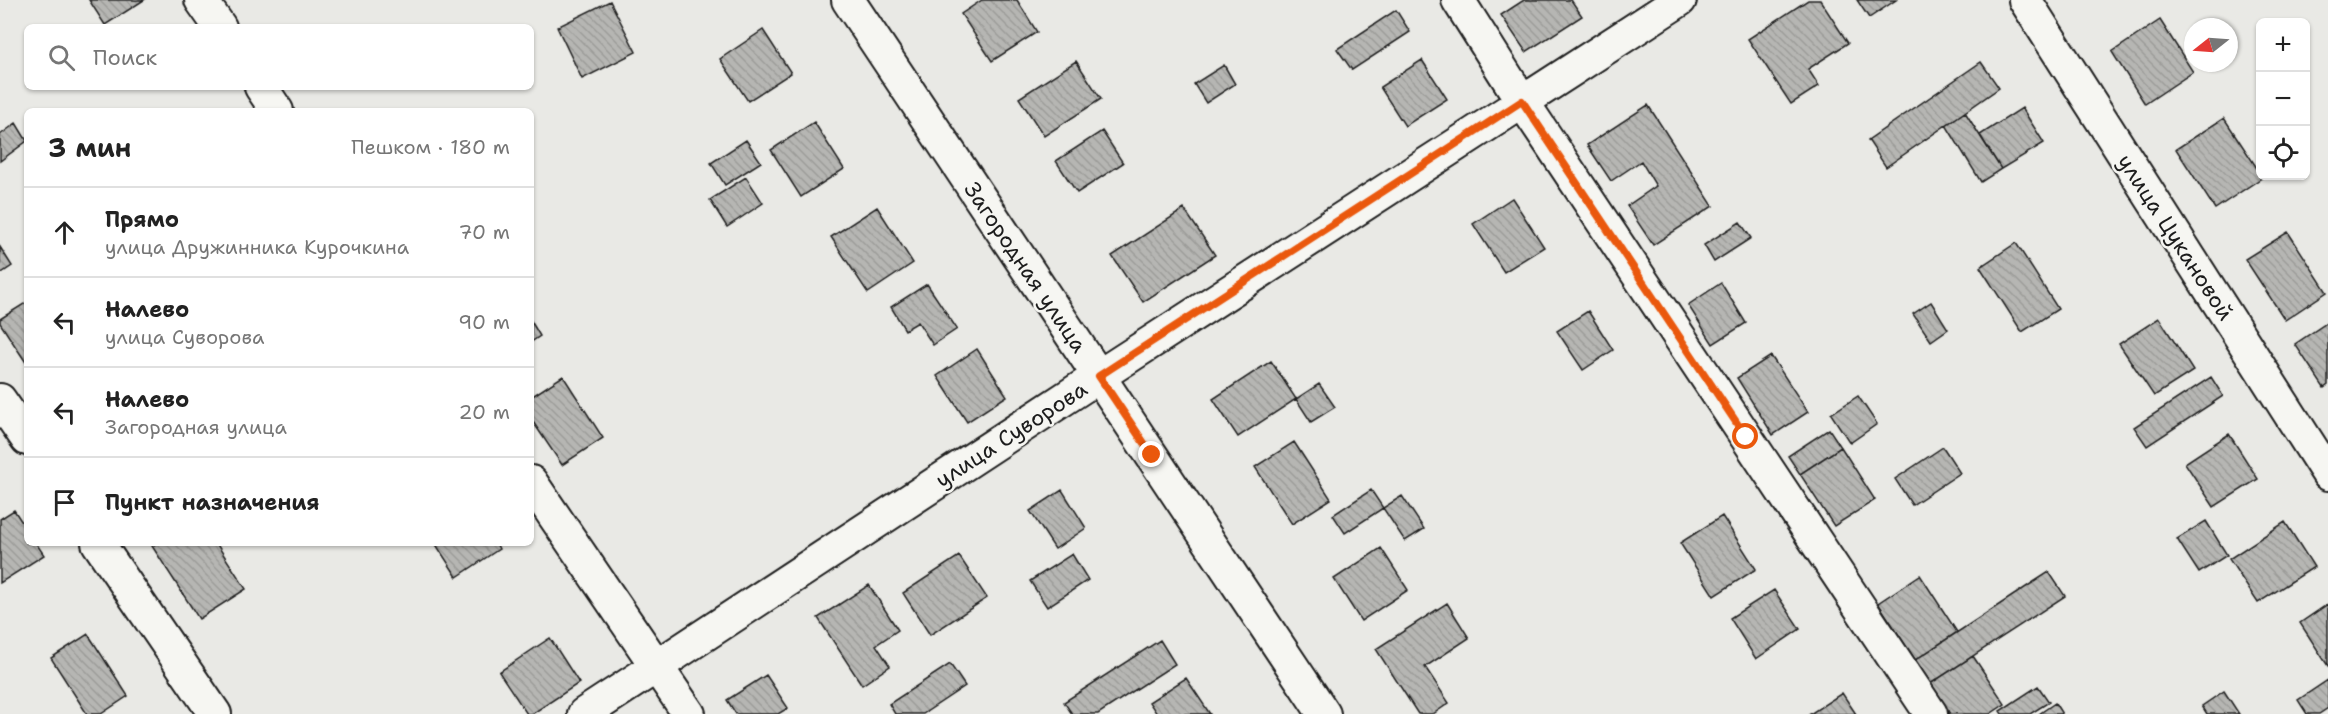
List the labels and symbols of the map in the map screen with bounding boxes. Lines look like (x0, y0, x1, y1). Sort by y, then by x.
north arrow (2184, 18, 2238, 72)
street label: улица Цукановой (2111, 149, 2240, 326)
street label: Загородная улица (958, 176, 1094, 359)
street label: улица Суворова (930, 374, 1093, 494)
route start (1732, 423, 1758, 449)
route end (1138, 441, 1164, 467)

